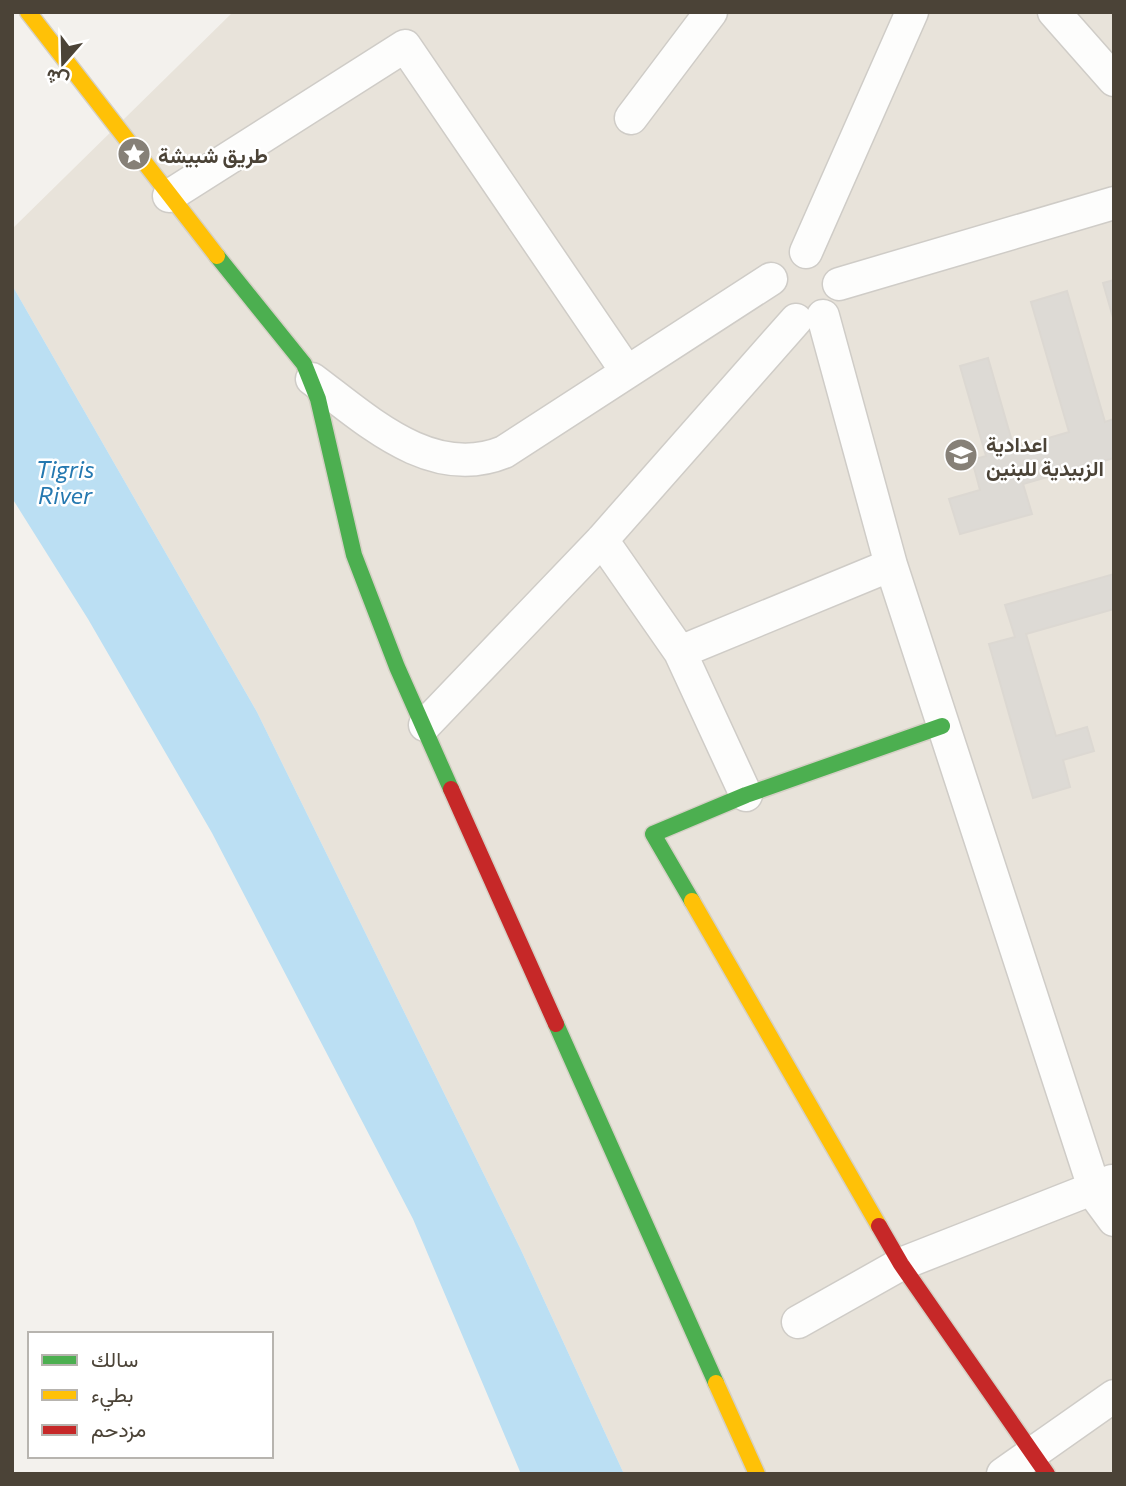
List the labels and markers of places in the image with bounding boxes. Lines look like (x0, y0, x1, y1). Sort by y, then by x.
place icon: طريق شبيشة (115, 135, 153, 173)
place label: طريق شبيشة (158, 142, 268, 169)
place label: اعدادية الزبيدية للبنين (986, 431, 1104, 482)
school or university icon: اعدادية الزبيدية للبنين (942, 436, 980, 474)

